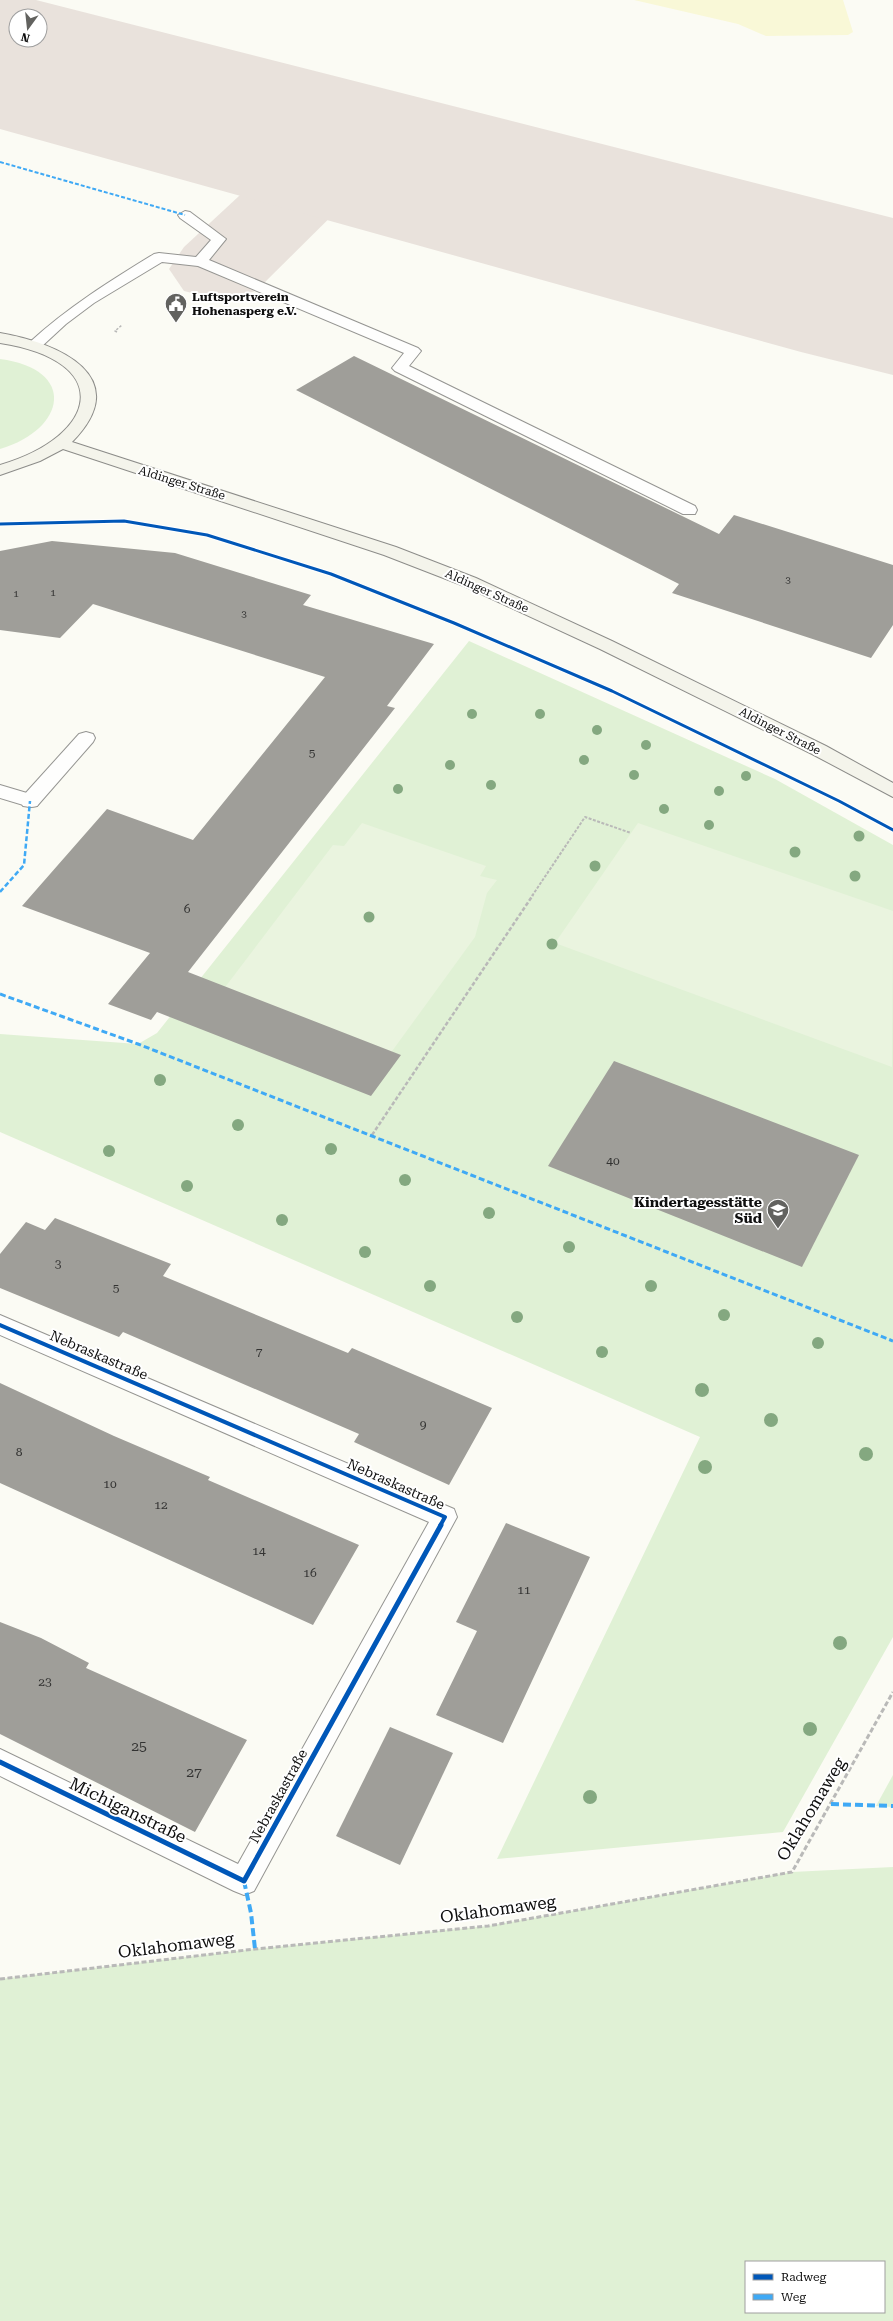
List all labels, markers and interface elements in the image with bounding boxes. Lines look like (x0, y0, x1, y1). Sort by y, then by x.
north arrow (8, 8, 48, 48)
text: N (19, 30, 31, 45)
place label: Luftsportverein Hohenasperg e.V. (192, 290, 297, 318)
public building icon: Luftsportverein Hohenasperg e.V. (163, 291, 189, 324)
street label: Aldinger Straße (137, 463, 227, 503)
street label: Aldinger Straße (443, 566, 531, 616)
house number: 3 (785, 574, 791, 585)
house number: 1 (50, 587, 56, 598)
house number: 1 (13, 588, 19, 599)
house number: 3 (241, 608, 247, 619)
street label: Aldinger Straße (737, 704, 824, 758)
house number: 5 (309, 746, 316, 760)
house number: 6 (184, 902, 191, 916)
house number: 40 (606, 1154, 620, 1168)
place label: Kindertagesstätte Süd (634, 1194, 763, 1226)
school or university icon: Kindertagesstätte Süd (765, 1197, 791, 1230)
house number: 3 (55, 1257, 62, 1271)
house number: 5 (113, 1281, 120, 1295)
street label: Nebraskastraße (48, 1327, 151, 1383)
house number: 7 (256, 1345, 263, 1359)
house number: 9 (420, 1418, 427, 1432)
house number: 8 (16, 1445, 23, 1459)
street label: Nebraskastraße (345, 1455, 447, 1513)
house number: 10 (103, 1477, 117, 1491)
house number: 12 (154, 1498, 168, 1512)
house number: 14 (252, 1544, 266, 1558)
house number: 16 (303, 1566, 317, 1580)
house number: 11 (517, 1583, 531, 1597)
house number: 23 (38, 1675, 52, 1689)
house number: 25 (131, 1738, 147, 1754)
street label: Nebraskastraße (246, 1746, 311, 1846)
street label: Oklahomaweg (772, 1754, 850, 1864)
house number: 27 (186, 1764, 202, 1780)
street label: Michiganstraße (66, 1773, 190, 1847)
street label: Oklahomaweg (439, 1891, 558, 1927)
street label: Oklahomaweg (117, 1928, 235, 1962)
legend (745, 2261, 885, 2313)
text: Radweg (781, 2270, 827, 2284)
text: Weg (781, 2290, 806, 2304)

